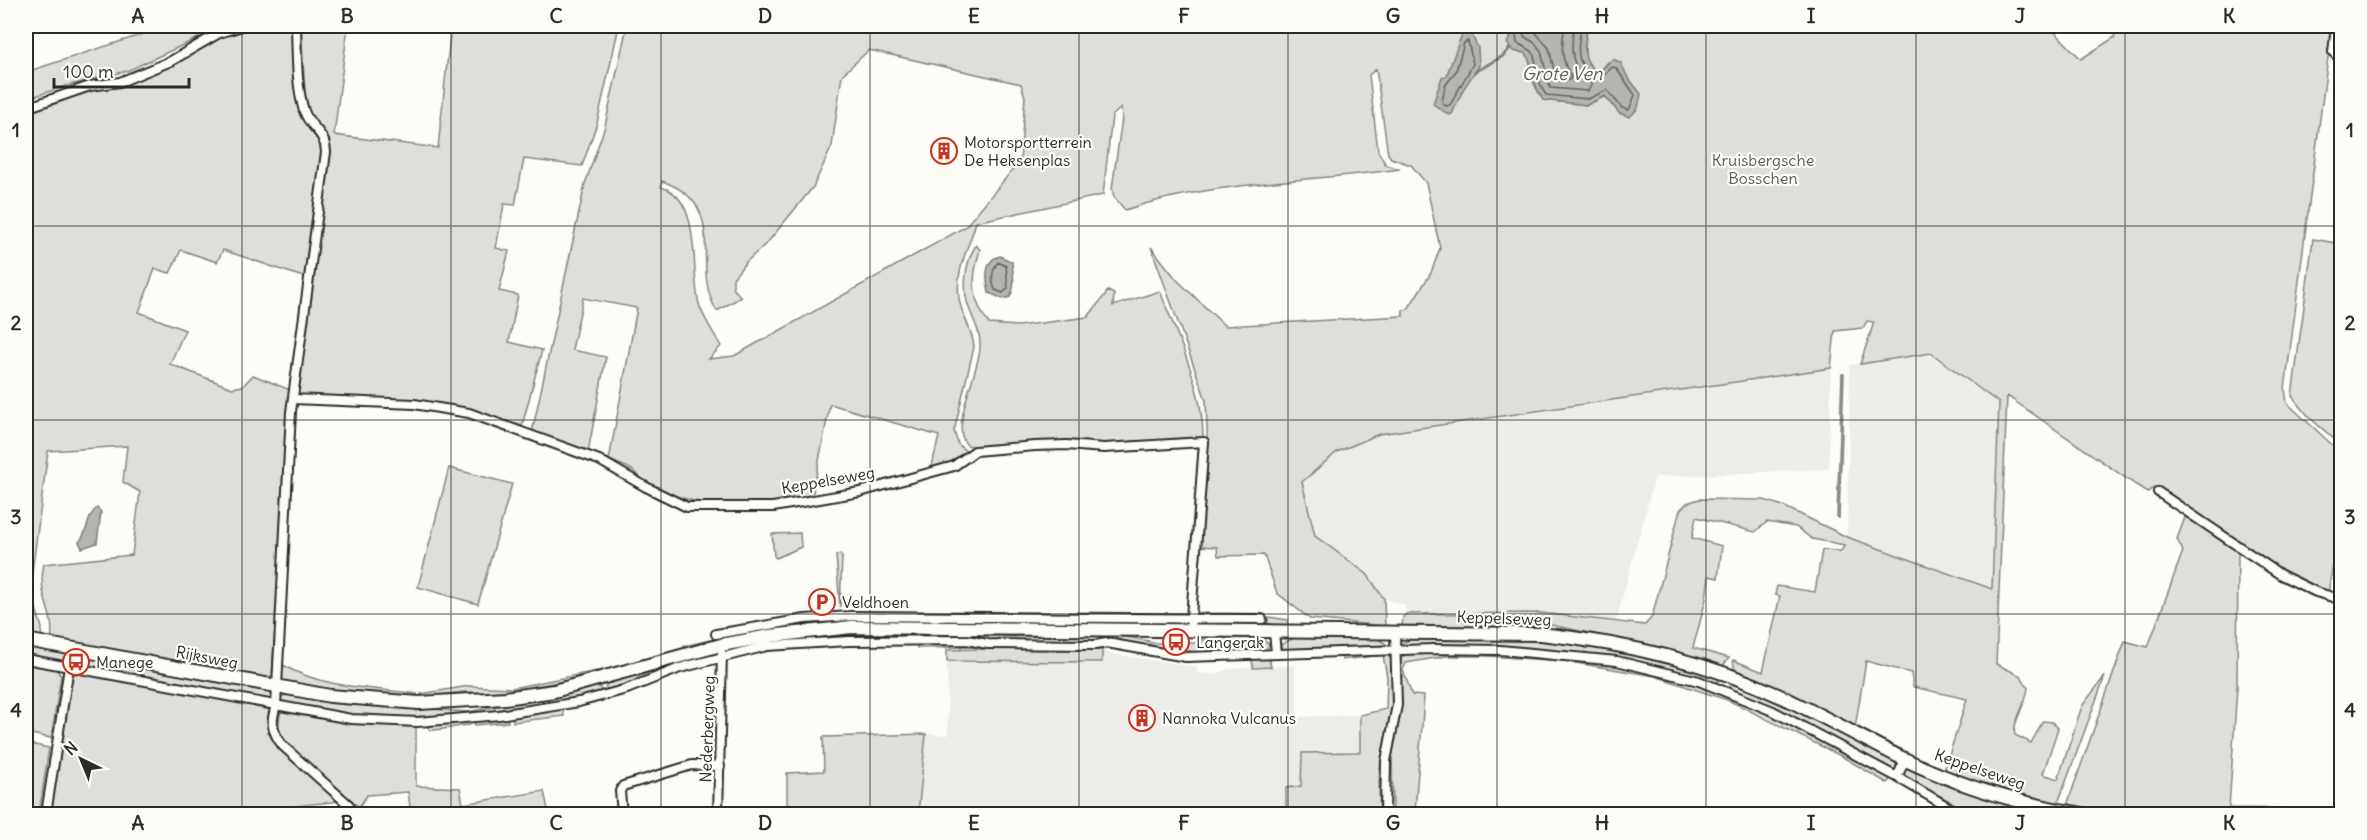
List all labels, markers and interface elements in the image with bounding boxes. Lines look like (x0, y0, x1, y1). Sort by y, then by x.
text: A (132, 3, 145, 28)
text: B (340, 3, 354, 28)
text: C (549, 3, 563, 28)
text: D (758, 3, 772, 28)
text: E (968, 3, 980, 28)
text: F (1178, 3, 1190, 28)
text: G (1386, 3, 1400, 28)
text: H (1595, 3, 1609, 28)
text: I (1807, 3, 1816, 28)
text: J (2015, 3, 2026, 28)
text: K (2223, 3, 2236, 28)
scale bar (54, 51, 189, 89)
text: 100 m (63, 60, 114, 83)
water label: Grote Ven (1522, 62, 1603, 85)
text: 1 (12, 117, 20, 142)
text: 1 (2346, 117, 2354, 142)
place label: Motorsportterrein De Heksenplas (964, 132, 1092, 170)
building icon: Motorsportterrein De Heksenplas (929, 136, 959, 166)
park label: Kruisbergsche Bosschen (1712, 150, 1814, 188)
text: 2 (11, 310, 22, 335)
text: 2 (2345, 310, 2356, 335)
street label: Keppelseweg (780, 462, 876, 498)
text: 3 (10, 504, 22, 529)
text: 3 (2344, 504, 2356, 529)
parking icon: Veldhoen (807, 587, 837, 617)
place label: Veldhoen (842, 592, 909, 612)
street label: Keppelseweg (1456, 606, 1552, 630)
bus stop icon: Langerak (1161, 627, 1191, 657)
place label: Langerak (1196, 632, 1264, 652)
street label: Rijksweg (174, 641, 240, 673)
bus stop icon: Manege (61, 647, 91, 677)
place label: Manege (96, 652, 153, 672)
street label: Nederbergweg (695, 675, 719, 783)
text: 4 (10, 697, 22, 722)
text: 4 (2344, 697, 2356, 722)
building icon: Nannoka Vulcanus (1127, 703, 1157, 733)
place label: Nannoka Vulcanus (1162, 708, 1296, 728)
north arrow (51, 729, 111, 789)
text: N (60, 737, 82, 759)
street label: Keppelseweg (1932, 744, 2028, 794)
text: A (132, 810, 145, 835)
text: B (340, 810, 354, 835)
text: C (549, 810, 563, 835)
text: D (758, 810, 772, 835)
text: E (968, 810, 980, 835)
text: F (1178, 810, 1190, 835)
text: G (1386, 810, 1400, 835)
text: H (1595, 810, 1609, 835)
text: I (1807, 810, 1816, 835)
text: J (2015, 810, 2026, 835)
text: K (2223, 810, 2236, 835)

